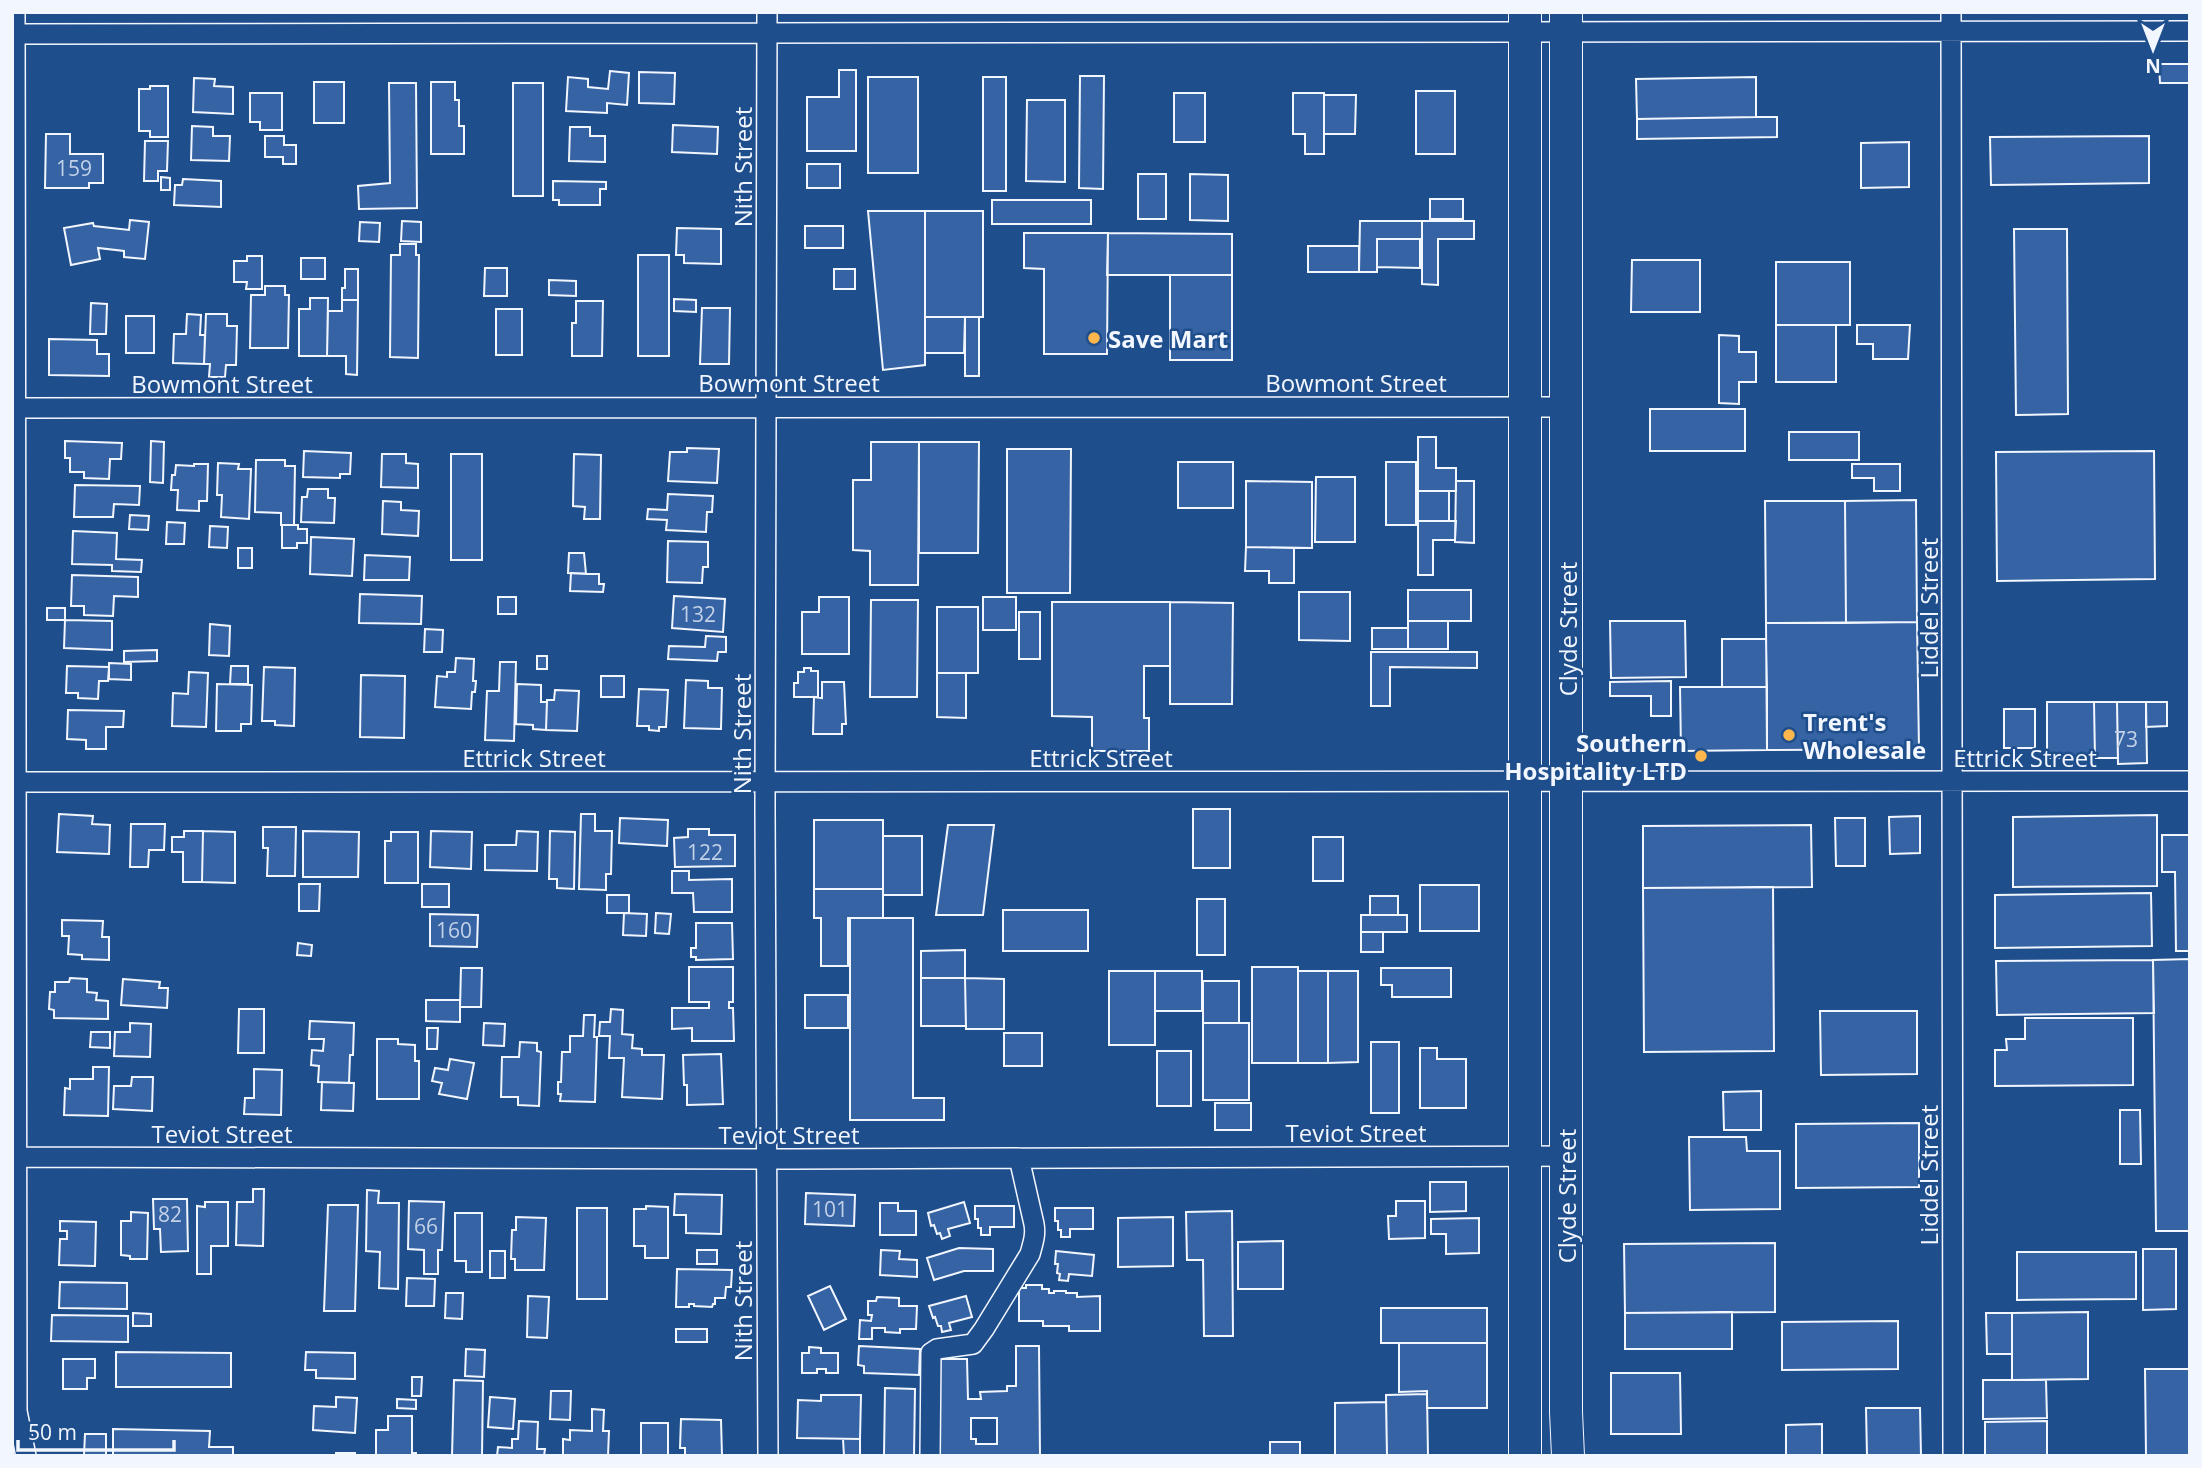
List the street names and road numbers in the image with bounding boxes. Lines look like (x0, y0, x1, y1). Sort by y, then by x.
street label: Nith Street (726, 107, 759, 227)
street label: Bowmont Street (698, 366, 880, 399)
street label: Bowmont Street (1265, 366, 1447, 399)
street label: Bowmont Street (131, 367, 313, 400)
street label: Liddel Street (1912, 538, 1945, 678)
street label: Clyde Street (1551, 562, 1584, 696)
street label: Nith Street (725, 674, 758, 794)
street label: Ettrick Street (462, 741, 606, 774)
street label: Ettrick Street (1029, 741, 1173, 774)
street label: Ettrick Street (1953, 741, 2097, 774)
street label: Liddel Street (1912, 1105, 1945, 1245)
street label: Teviot Street (1286, 1116, 1427, 1149)
street label: Teviot Street (152, 1117, 293, 1150)
street label: Teviot Street (719, 1118, 860, 1151)
street label: Clyde Street (1550, 1129, 1583, 1263)
street label: Nith Street (726, 1241, 759, 1361)

